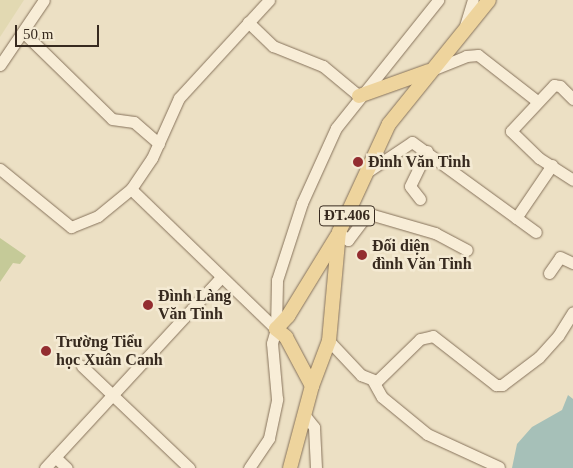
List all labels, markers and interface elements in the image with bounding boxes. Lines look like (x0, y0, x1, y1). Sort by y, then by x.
scale bar (18, 15, 101, 47)
text: 50 m (23, 26, 53, 42)
place label: Đình Văn Tinh (368, 152, 471, 172)
marker: Đình Văn Tinh (352, 156, 364, 168)
road number: ĐT.406 (318, 204, 376, 228)
place label: Đối diện đình Văn Tinh (372, 236, 472, 274)
marker: Đối diện đình Văn Tinh (356, 249, 368, 261)
place label: Đình Làng Văn Tinh (158, 286, 231, 324)
marker: Đình Làng Văn Tinh (142, 299, 154, 311)
place label: Trường Tiểu học Xuân Canh (56, 332, 163, 370)
marker: Trường Tiểu học Xuân Canh (40, 345, 52, 357)

